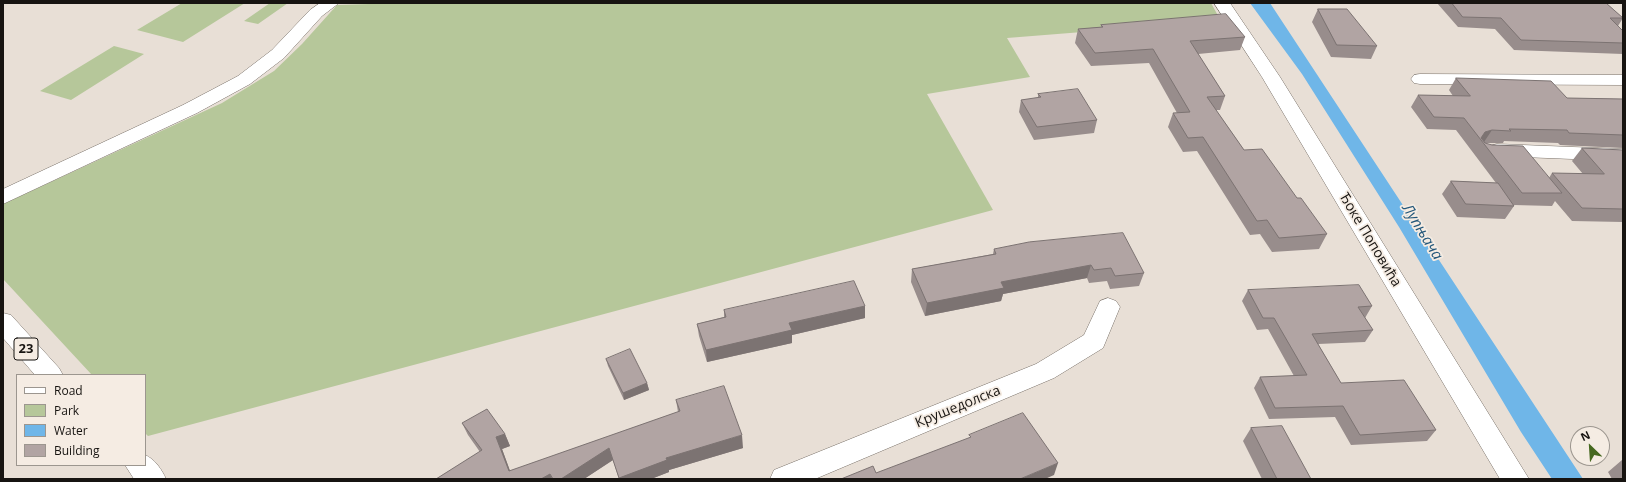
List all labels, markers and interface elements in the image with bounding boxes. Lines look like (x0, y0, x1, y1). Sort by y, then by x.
street label: Ђоке Поповића (1335, 190, 1405, 290)
water label: Лупњача (1398, 201, 1446, 263)
road number: 23 (14, 338, 38, 360)
legend (16, 374, 146, 466)
text: Road (54, 382, 83, 399)
street label: Крушедолска (913, 382, 1003, 432)
text: Park (54, 402, 79, 419)
text: Water (54, 422, 88, 439)
north arrow (1570, 426, 1610, 466)
text: N (1578, 427, 1592, 444)
text: Building (54, 442, 99, 459)

